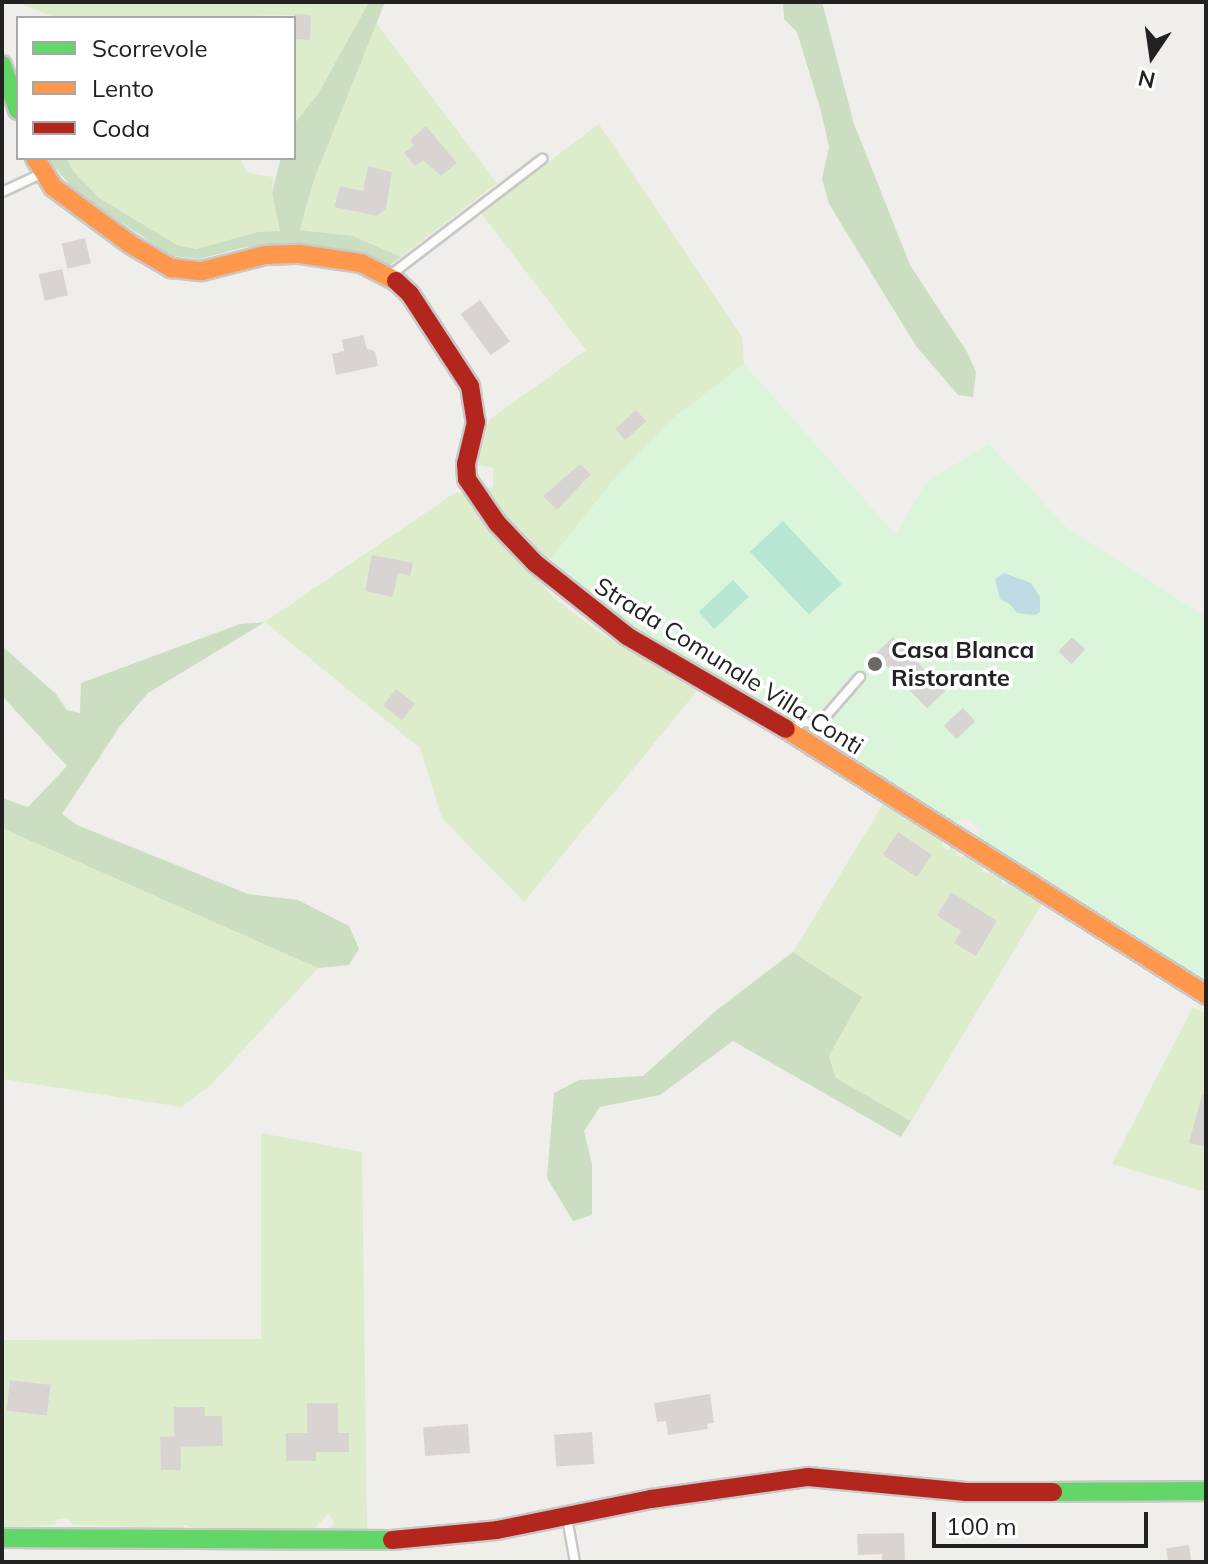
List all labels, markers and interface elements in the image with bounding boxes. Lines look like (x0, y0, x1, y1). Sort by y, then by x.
legend (16, 16, 296, 160)
north arrow (1112, 16, 1192, 96)
text: Scorrevole (92, 33, 208, 63)
text: N (1135, 64, 1158, 95)
text: Lento (92, 73, 154, 103)
text: Coda (92, 113, 150, 143)
street label: Strada Comunale Villa Conti (589, 571, 869, 761)
place label: Casa Blanca Ristorante (891, 636, 1034, 692)
marker: Casa Blanca Ristorante (866, 655, 884, 673)
scale bar (936, 1496, 1152, 1546)
text: 100 m (946, 1511, 1017, 1541)

